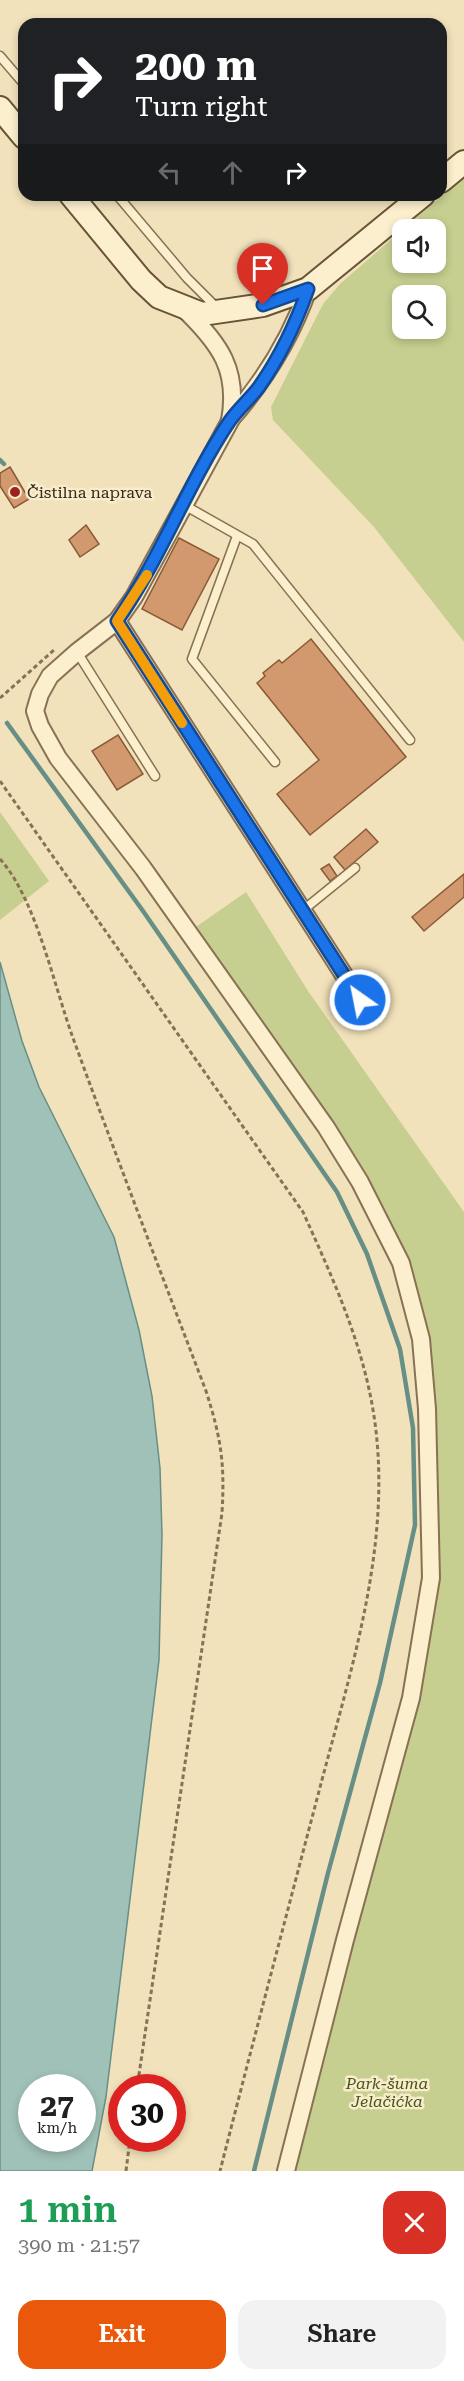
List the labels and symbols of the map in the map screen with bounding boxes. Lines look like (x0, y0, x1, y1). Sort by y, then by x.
pin (237, 243, 288, 305)
place label: Čistilna naprava (27, 483, 153, 502)
marker: Čistilna naprava (8, 485, 22, 499)
position arrow (328, 968, 392, 1032)
speed limit sign: 30 (108, 2074, 186, 2152)
park label: Park-šuma Jelačićka (345, 2074, 429, 2111)

